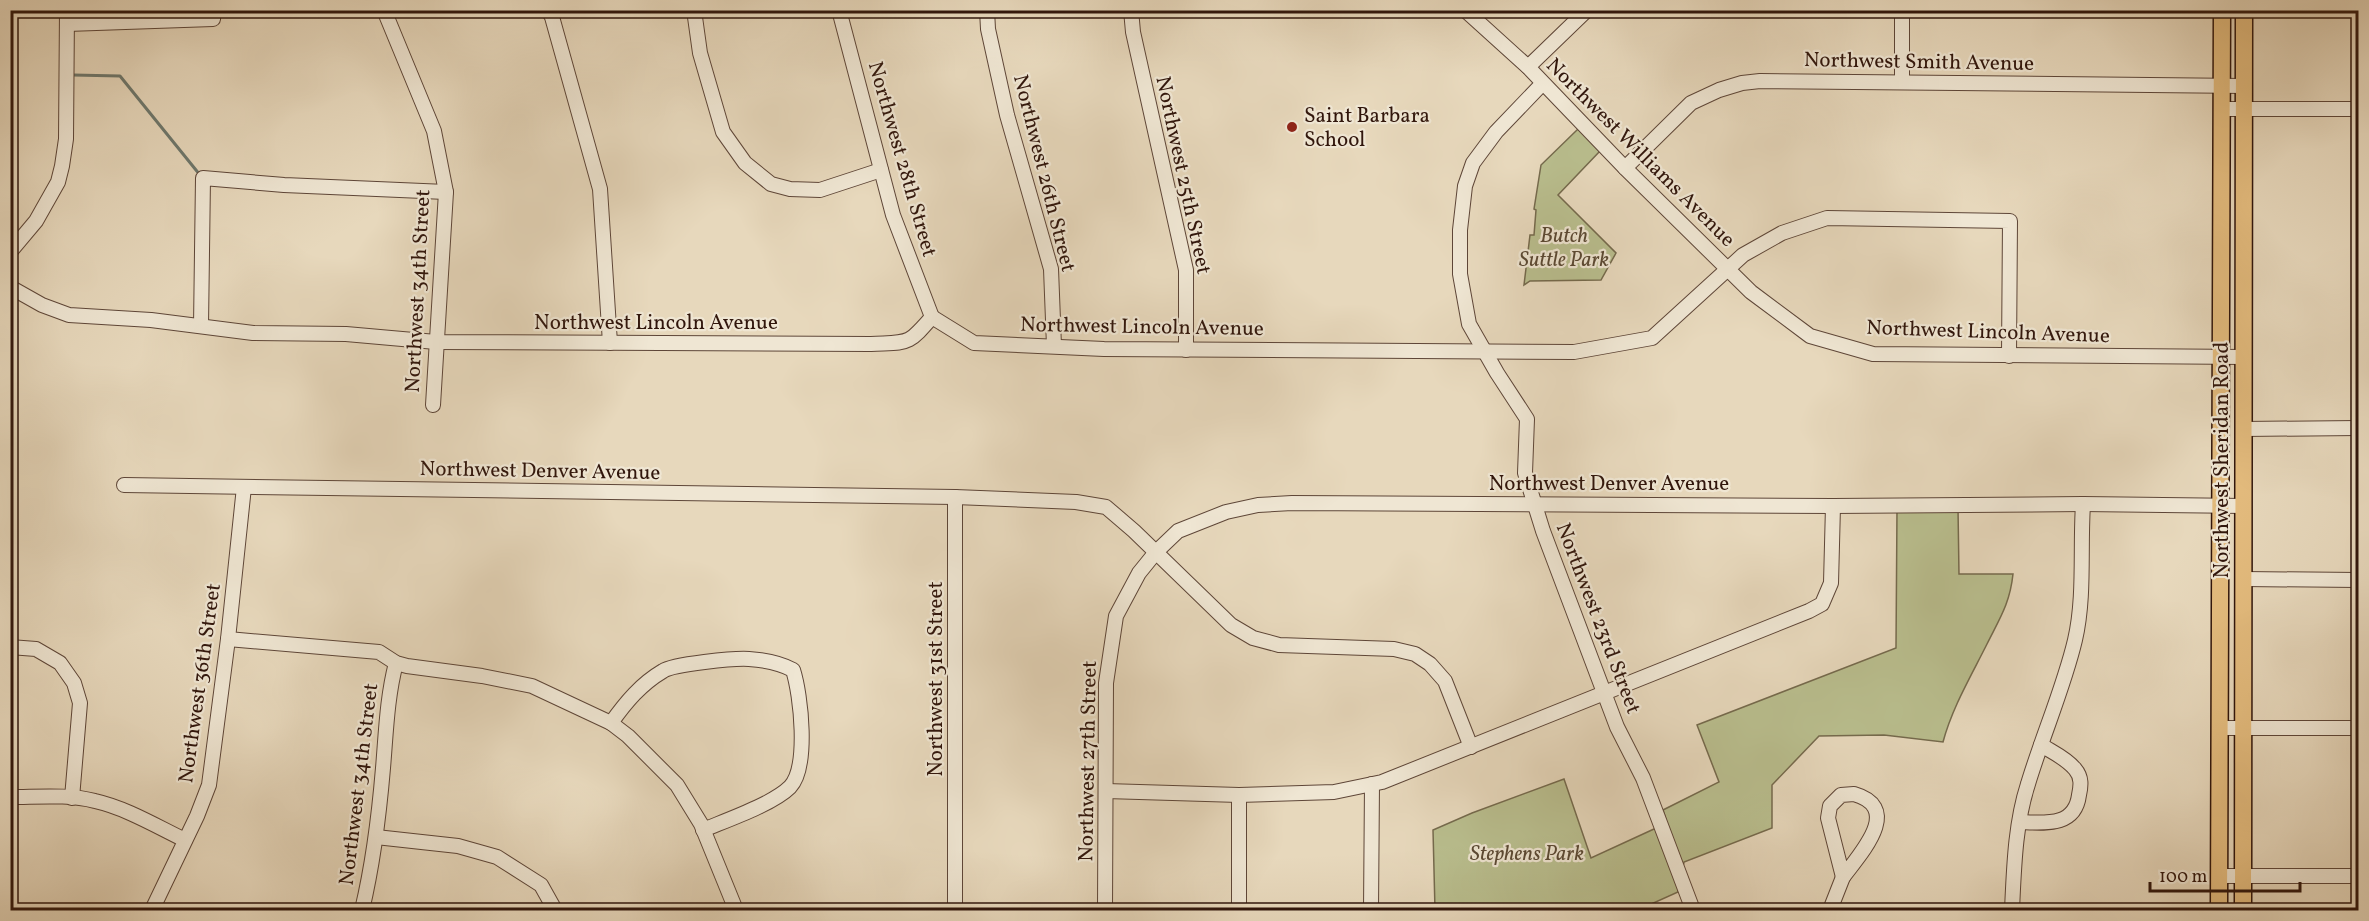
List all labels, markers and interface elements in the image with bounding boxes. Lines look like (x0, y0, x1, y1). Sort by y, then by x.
street label: Northwest Smith Avenue (1804, 46, 2034, 79)
street label: Northwest Williams Avenue (1539, 52, 1741, 254)
street label: Northwest 28th Street (860, 58, 943, 261)
street label: Northwest 26th Street (1005, 72, 1082, 275)
street label: Northwest 25th Street (1147, 74, 1218, 277)
place label: Saint Barbara School (1304, 102, 1430, 155)
marker: Saint Barbara School (1285, 120, 1299, 134)
street label: Northwest 34th Street (399, 189, 438, 394)
park label: Butch Suttle Park (1519, 222, 1609, 275)
street label: Northwest Lincoln Avenue (534, 309, 778, 338)
street label: Northwest Lincoln Avenue (1020, 311, 1264, 344)
street label: Northwest Lincoln Avenue (1866, 314, 2110, 351)
street label: Northwest Sheridan Road (2208, 342, 2237, 578)
street label: Northwest Denver Avenue (419, 455, 661, 488)
street label: Northwest Denver Avenue (1489, 470, 1729, 499)
street label: Northwest 23rd Street (1548, 519, 1647, 718)
street label: Northwest 36th Street (172, 581, 229, 785)
street label: Northwest 31st Street (922, 581, 951, 777)
street label: Northwest 27th Street (1072, 660, 1105, 862)
street label: Northwest 34th Street (333, 681, 386, 887)
park label: Stephens Park (1470, 840, 1584, 869)
scale bar (2150, 855, 2300, 893)
text: 100 m (2159, 865, 2208, 890)

